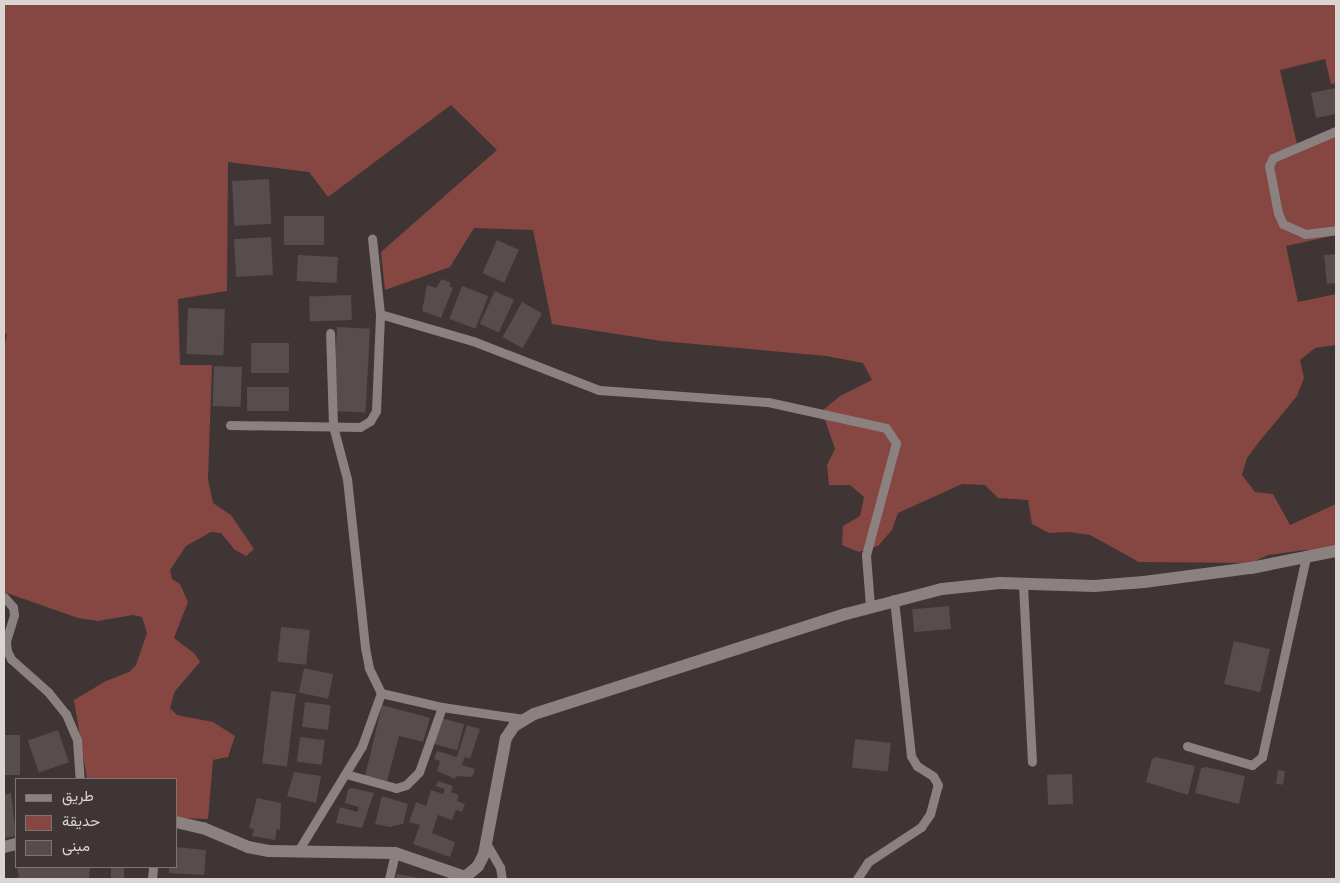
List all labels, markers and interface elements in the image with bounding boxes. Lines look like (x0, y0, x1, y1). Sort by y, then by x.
legend (15, 778, 178, 868)
text: طريق (62, 786, 94, 805)
text: حديقة (62, 811, 100, 830)
text: مبنى (62, 836, 90, 855)

